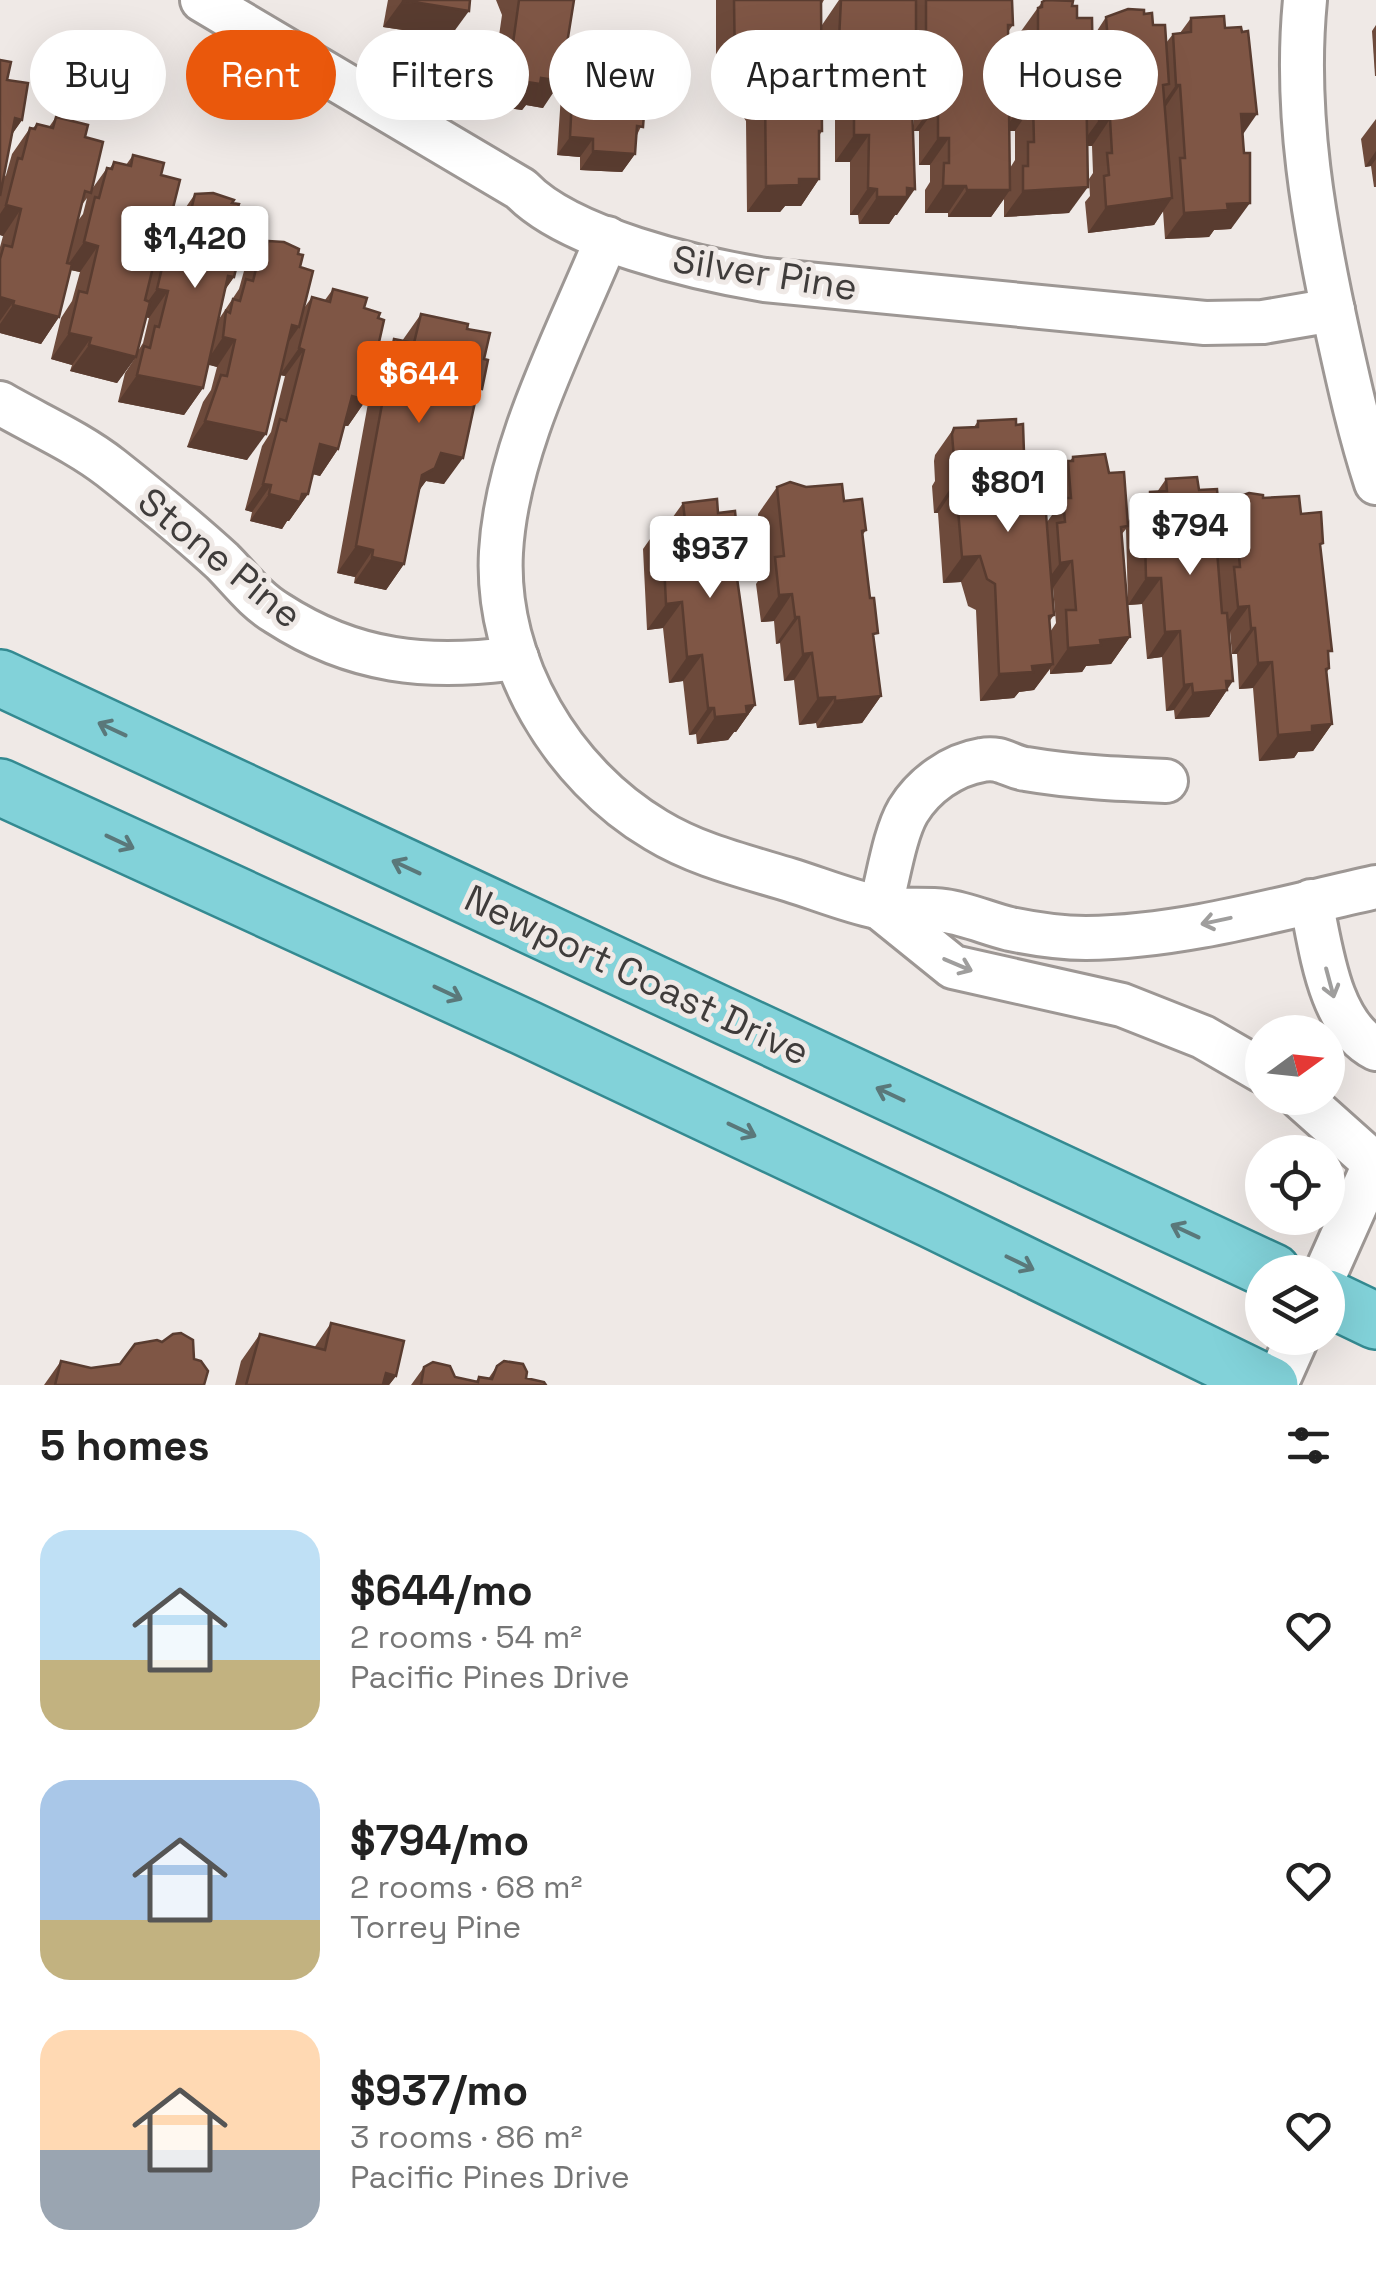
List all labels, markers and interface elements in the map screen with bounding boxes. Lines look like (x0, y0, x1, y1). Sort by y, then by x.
chip: Buy (30, 30, 166, 120)
chip: Rent (186, 30, 336, 120)
chip: Filters (356, 30, 529, 120)
chip: New (549, 30, 691, 120)
chip: Apartment (711, 30, 963, 120)
chip: House (983, 30, 1158, 120)
pin: $1,420 (114, 206, 276, 291)
text: $1,420 (143, 218, 247, 258)
street label: Silver Pine (669, 235, 861, 311)
pin: $644 (360, 341, 478, 426)
text: $644 (379, 353, 459, 393)
pin: $801 (949, 450, 1067, 535)
text: $801 (971, 462, 1045, 502)
street label: Stone Pine (128, 477, 312, 639)
pin: $794 (1131, 493, 1249, 578)
text: $794 (1151, 505, 1229, 545)
pin: $937 (651, 516, 769, 601)
text: $937 (672, 528, 748, 568)
one-way arrow (98, 718, 128, 737)
one-way arrow (104, 834, 134, 853)
one-way arrow (392, 856, 422, 875)
street label: Newport Coast Drive (457, 874, 817, 1076)
one-way arrow (1200, 913, 1232, 932)
one-way arrow (942, 957, 973, 975)
one-way arrow (1321, 966, 1340, 998)
one-way arrow (432, 984, 462, 1003)
north arrow (1245, 1015, 1345, 1115)
map controls (1245, 1015, 1345, 1355)
one-way arrow (876, 1083, 906, 1102)
one-way arrow (726, 1122, 756, 1141)
button: locate (1245, 1135, 1345, 1235)
one-way arrow (1171, 1221, 1201, 1240)
one-way arrow (1004, 1254, 1034, 1273)
button: layers (1245, 1255, 1345, 1355)
icon: filters (1281, 1418, 1336, 1473)
text: 5 homes (40, 1419, 210, 1472)
text: $644/mo (350, 1564, 533, 1617)
icon: home (120, 1570, 240, 1690)
icon: heart (1281, 1603, 1336, 1658)
text: 2 rooms · 54 m² (350, 1617, 582, 1657)
text: Pacific Pines Drive (350, 1657, 630, 1697)
text: $794/mo (350, 1814, 529, 1867)
icon: home (120, 1820, 240, 1940)
icon: heart (1281, 1853, 1336, 1908)
text: 2 rooms · 68 m² (350, 1867, 582, 1907)
text: Torrey Pine (350, 1907, 521, 1947)
text: $937/mo (350, 2064, 528, 2117)
icon: home (120, 2070, 240, 2190)
icon: heart (1281, 2103, 1336, 2158)
text: 3 rooms · 86 m² (350, 2117, 582, 2157)
text: Pacific Pines Drive (350, 2157, 630, 2197)

